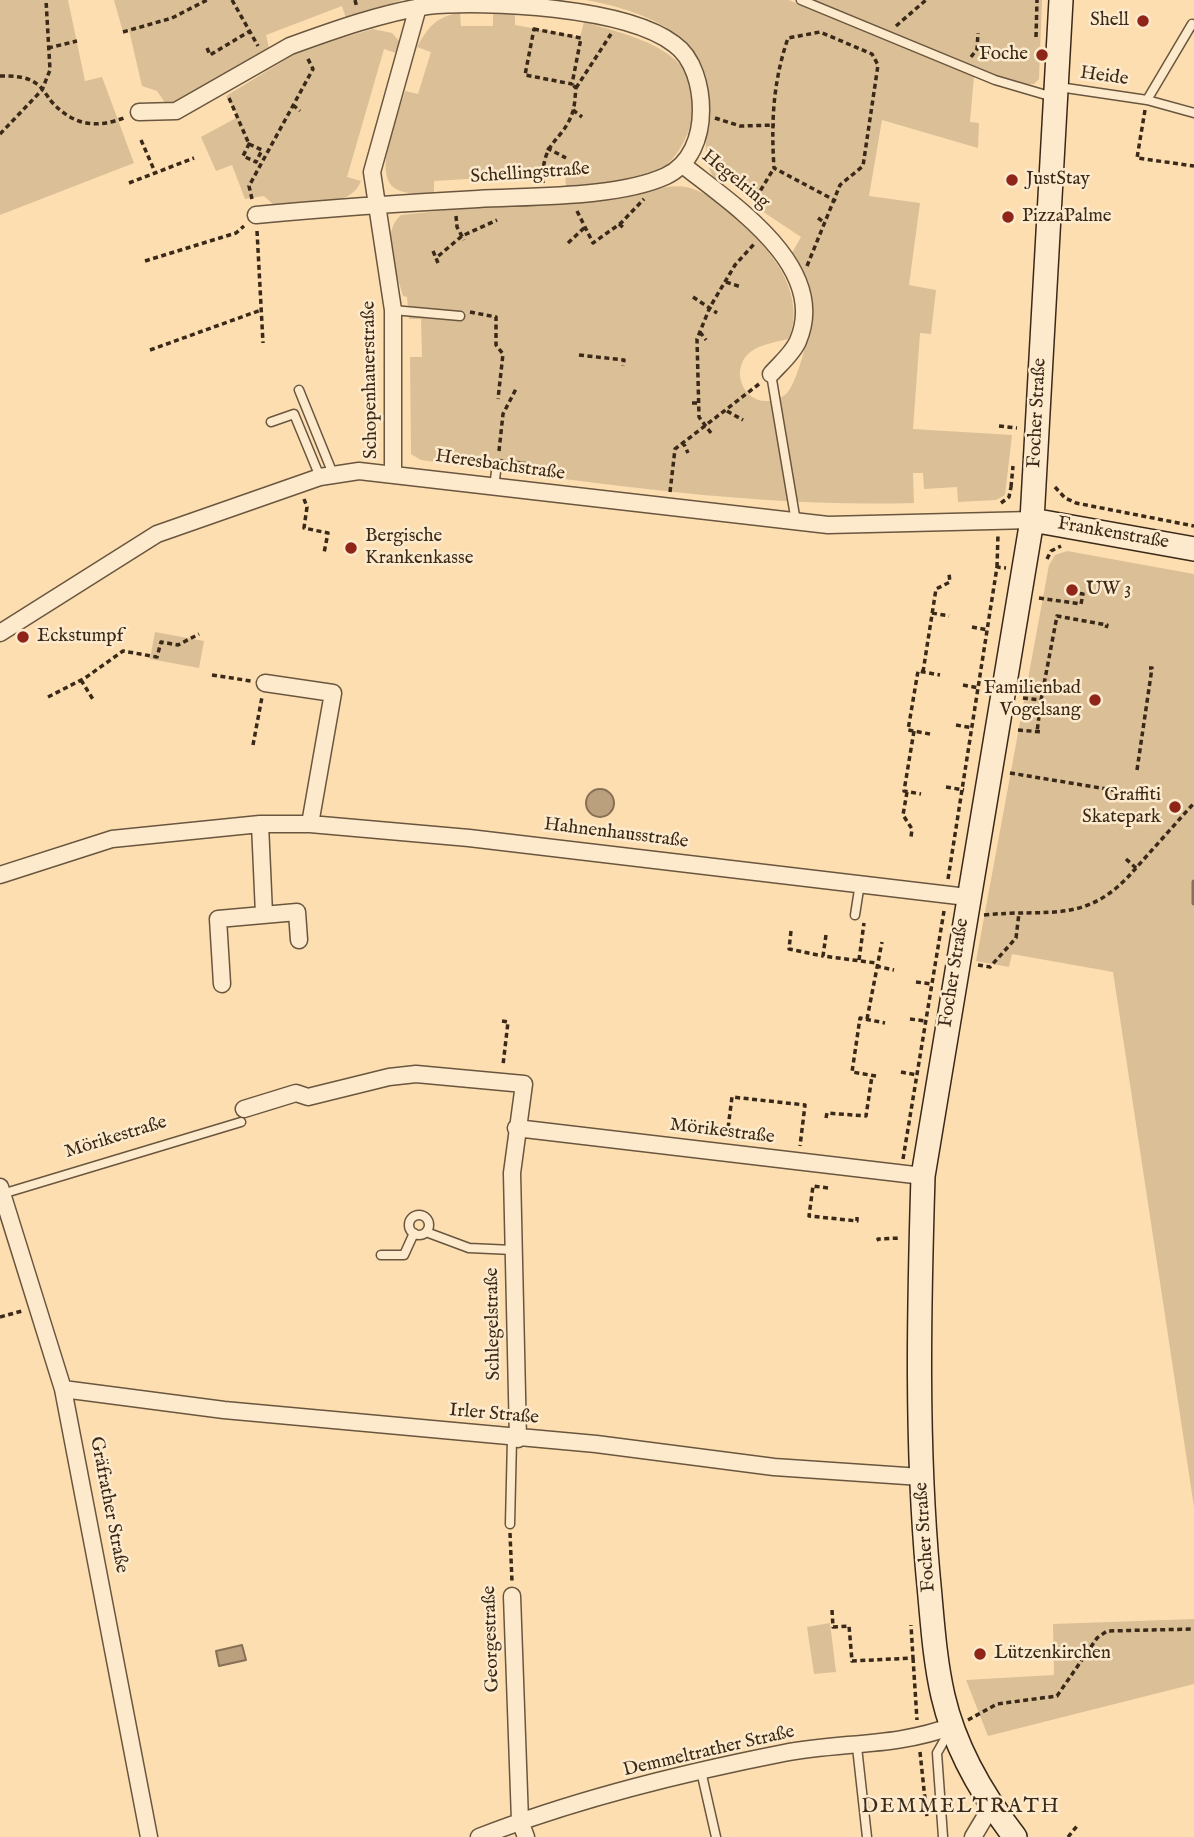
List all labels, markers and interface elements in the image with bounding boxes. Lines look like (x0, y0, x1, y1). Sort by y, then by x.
place label: Shell (1090, 10, 1129, 32)
marker: Shell (1135, 13, 1151, 29)
place label: Foche (979, 44, 1028, 66)
marker: Foche (1034, 47, 1050, 63)
street label: Heide (1078, 62, 1130, 92)
street label: Hegelring (696, 145, 774, 215)
street label: Schellingstraße (470, 158, 590, 190)
place label: JustStay (1026, 169, 1090, 191)
marker: JustStay (1004, 172, 1020, 188)
place label: PizzaPalme (1022, 206, 1111, 228)
marker: PizzaPalme (1000, 209, 1016, 225)
street label: Schopenhauerstraße (358, 301, 384, 459)
street label: Focher Straße (1024, 357, 1052, 469)
street label: Heresbachstraße (434, 446, 566, 486)
street label: Frankenstraße (1055, 513, 1171, 555)
place label: Bergische Krankenkasse (365, 526, 473, 570)
marker: Bergische Krankenkasse (343, 540, 359, 556)
place label: UW 3 (1086, 579, 1131, 601)
marker: UW 3 (1064, 582, 1080, 598)
place label: Eckstumpf (37, 626, 123, 648)
marker: Eckstumpf (15, 629, 31, 645)
place label: Familienbad Vogelsang (984, 678, 1081, 722)
marker: Familienbad Vogelsang (1087, 692, 1103, 708)
place label: Graffiti Skatepark (1082, 785, 1161, 829)
marker: Graffiti Skatepark (1167, 799, 1183, 815)
street label: Hahnenhausstraße (542, 814, 690, 854)
street label: Focher Straße (935, 917, 975, 1029)
street label: Mörikestraße (62, 1112, 170, 1164)
street label: Mörikestraße (668, 1114, 776, 1150)
street label: Schlegelstraße (482, 1267, 506, 1381)
street label: Irler Straße (448, 1400, 540, 1430)
street label: Gräfrather Straße (84, 1435, 132, 1575)
street label: Focher Straße (911, 1481, 941, 1593)
street label: Georgestraße (479, 1585, 505, 1693)
place label: Lützenkirchen (994, 1643, 1111, 1665)
marker: Lützenkirchen (972, 1646, 988, 1662)
street label: Demmeltrather Straße (621, 1721, 797, 1783)
district label: DEMMELTRATH (863, 1795, 1059, 1821)

